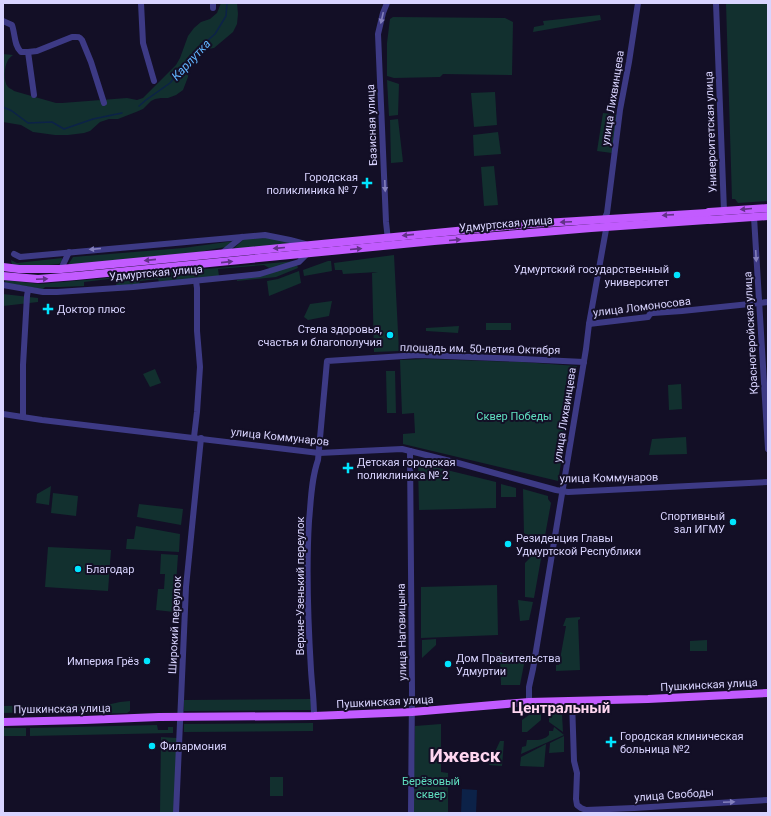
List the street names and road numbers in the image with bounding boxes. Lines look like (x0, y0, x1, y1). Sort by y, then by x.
street label: улица Лихвинцева (599, 50, 627, 146)
street label: Университетская улица (702, 71, 720, 193)
street label: Базисная улица (364, 84, 380, 166)
street label: Удмуртская улица (459, 213, 553, 235)
street label: Удмуртская улица (109, 262, 203, 284)
street label: Красногеройская улица (741, 271, 761, 395)
street label: улица Ломоносова (592, 295, 692, 319)
street label: площадь им. 50-летия Октября (400, 341, 560, 357)
street label: улица Лихвинцева (551, 367, 579, 463)
street label: улица Коммунаров (230, 425, 330, 449)
street label: улица Коммунаров (560, 471, 658, 485)
street label: Верхне-Узенький переулок (294, 516, 307, 655)
street label: Широкий переулок (166, 576, 184, 674)
street label: улица Наговицына (395, 583, 409, 681)
street label: Пушкинская улица (660, 676, 758, 694)
street label: Пушкинская улица (336, 693, 434, 711)
street label: Пушкинская улица (13, 702, 111, 716)
street label: улица Свободы (634, 786, 714, 804)

